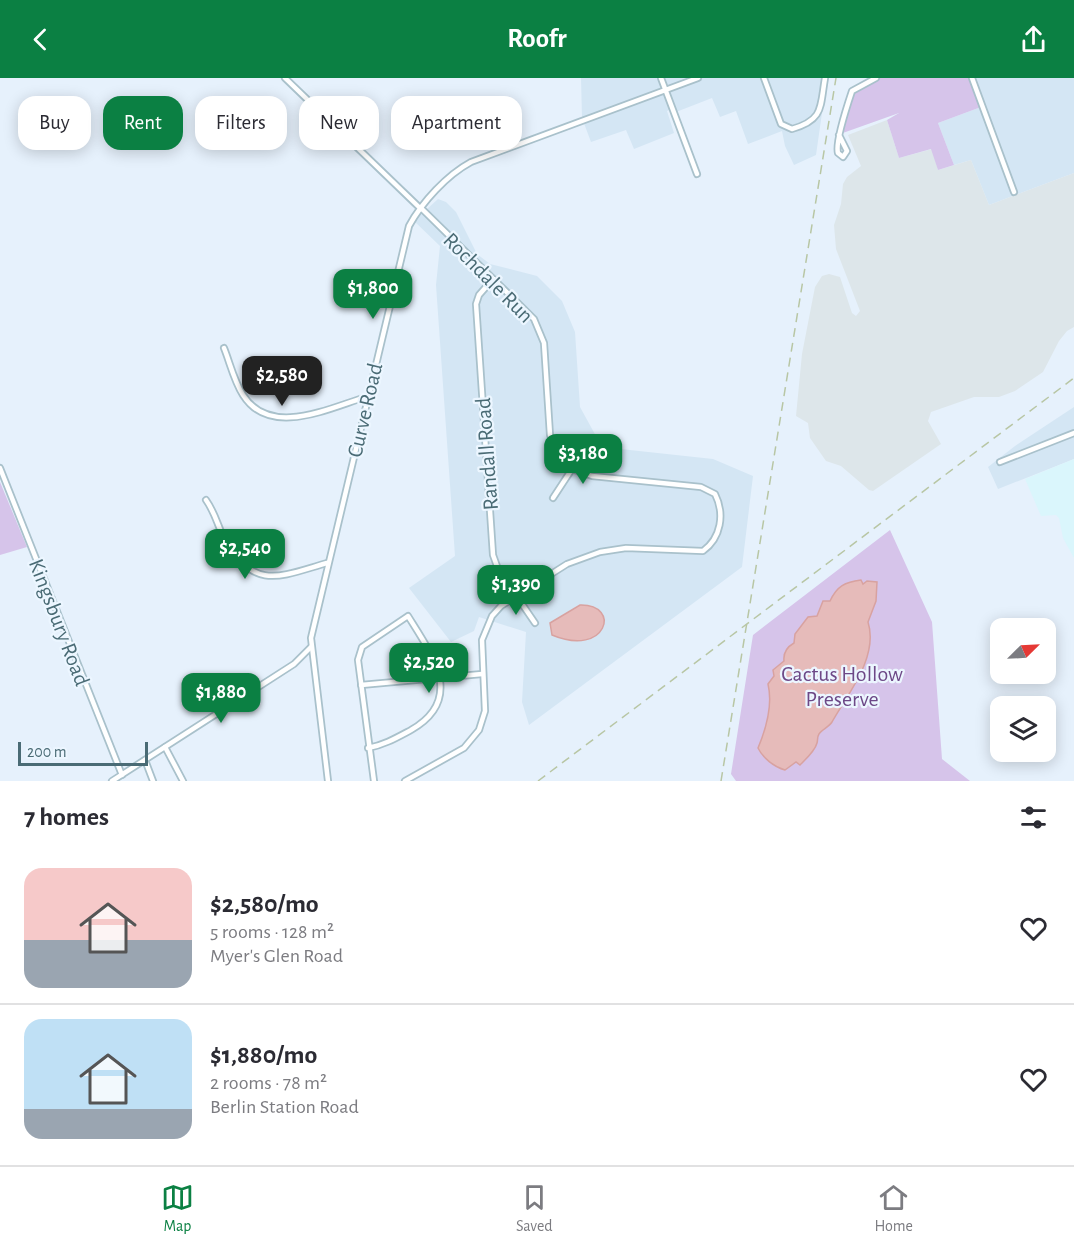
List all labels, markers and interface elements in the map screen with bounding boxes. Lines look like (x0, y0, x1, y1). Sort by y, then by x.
icon: back (24, 23, 57, 56)
icon: share (1017, 23, 1050, 56)
text: Roofr (507, 25, 567, 52)
chip: Buy (18, 96, 91, 150)
chip: Rent (103, 96, 183, 150)
chip: Filters (195, 96, 287, 150)
chip: New (299, 96, 379, 150)
chip: Apartment (391, 96, 522, 150)
street label: Rochdale Run (439, 229, 537, 327)
pin: $1,800 (324, 269, 422, 320)
text: $1,800 (347, 278, 399, 298)
pin: $2,580 (233, 356, 331, 407)
street label: Curve Road (343, 361, 386, 459)
text: $2,580 (256, 365, 308, 385)
street label: Randall Road (472, 397, 502, 511)
pin: $3,180 (534, 434, 632, 485)
text: $3,180 (558, 443, 608, 463)
pin: $2,540 (196, 529, 294, 580)
text: $2,540 (219, 538, 271, 558)
street label: Kingsbury Road (25, 556, 93, 689)
pin: $1,390 (467, 565, 565, 616)
text: $1,390 (491, 574, 541, 594)
north arrow (990, 618, 1056, 684)
map controls (990, 618, 1056, 762)
pin: $2,520 (380, 643, 478, 694)
text: $2,520 (403, 652, 455, 672)
park label: Cactus Hollow Preserve (781, 663, 903, 710)
pin: $1,880 (172, 673, 270, 724)
text: $1,880 (196, 682, 246, 702)
button: layers (990, 696, 1056, 762)
scale bar (18, 739, 148, 766)
text: 200 m (27, 744, 67, 760)
icon: filters (1017, 801, 1050, 834)
text: 7 homes (24, 804, 109, 830)
text: $2,580/mo (210, 891, 319, 917)
icon: home (72, 892, 144, 964)
icon: heart (1017, 912, 1050, 945)
text: 5 rooms · 128 m² (210, 922, 334, 942)
text: Myer's Glen Road (210, 946, 343, 966)
text: $1,880/mo (210, 1042, 317, 1068)
icon: home (72, 1043, 144, 1115)
icon: heart (1017, 1063, 1050, 1096)
text: 2 rooms · 78 m² (210, 1073, 327, 1093)
text: Berlin Station Road (210, 1097, 359, 1117)
tab: Map (161, 1181, 194, 1236)
tab: Saved (516, 1181, 553, 1236)
tab: Home (875, 1181, 913, 1236)

